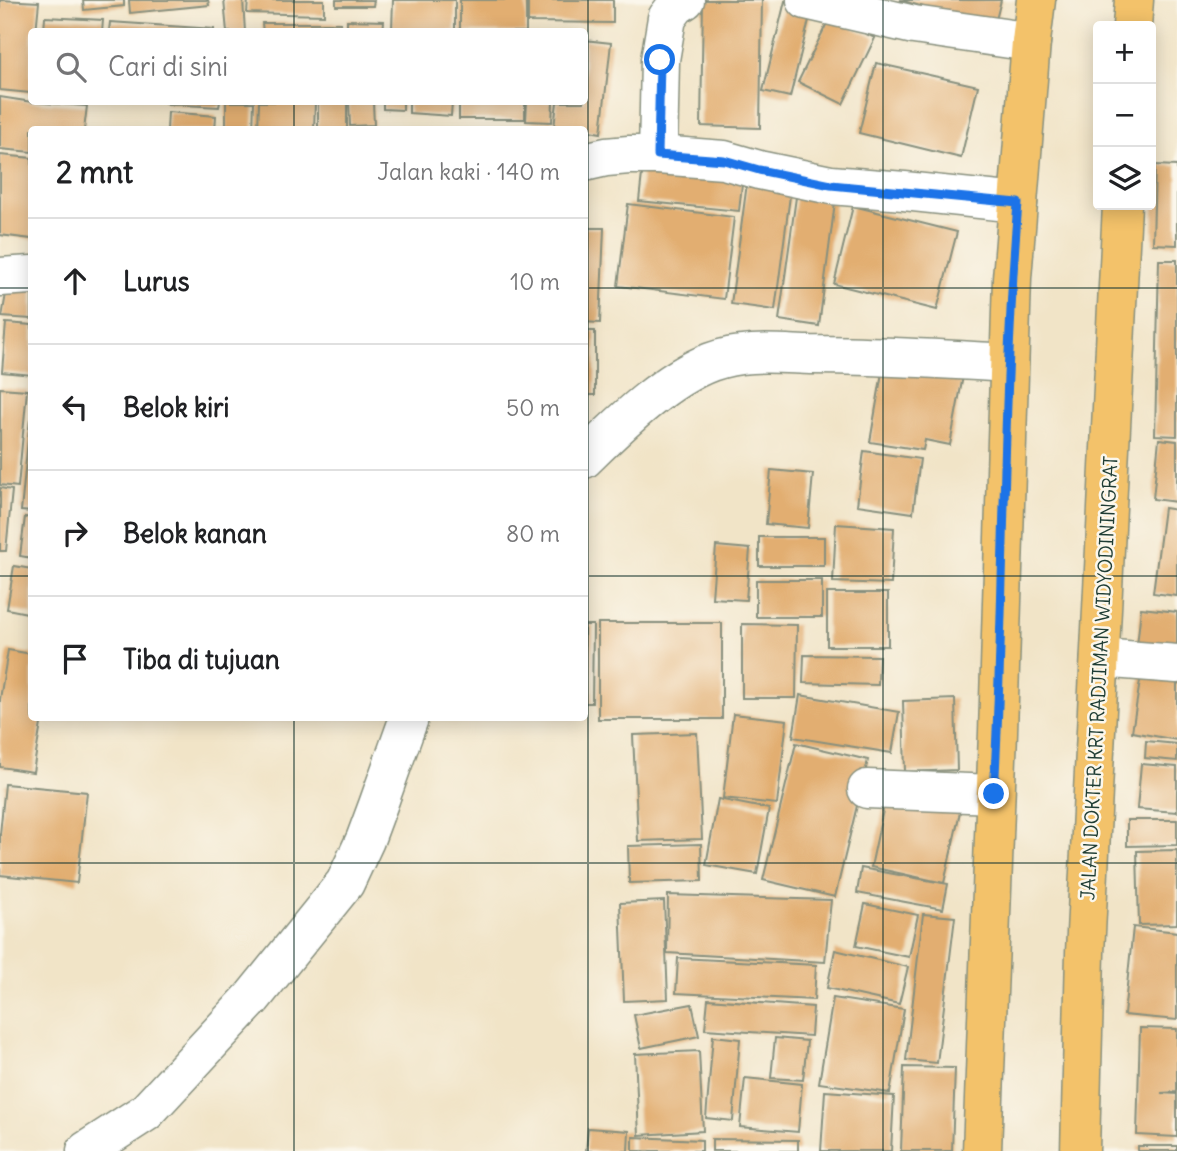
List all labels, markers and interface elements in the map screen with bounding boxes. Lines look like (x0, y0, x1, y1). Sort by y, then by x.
map controls (1093, 21, 1156, 210)
button: + (1093, 21, 1156, 84)
search box (28, 28, 588, 105)
route start (644, 44, 675, 75)
icon: search (52, 48, 90, 86)
text: Cari di sini (108, 50, 228, 83)
button: − (1093, 84, 1156, 147)
button: layers (1093, 147, 1156, 210)
text: 2 mnt (56, 153, 133, 191)
text: Jalan kaki · 140 m (377, 157, 560, 186)
icon: ahead (56, 262, 94, 300)
text: Lurus (123, 265, 190, 298)
text: 10 m (510, 267, 560, 296)
icon: left (56, 388, 94, 426)
text: Belok kiri (123, 391, 229, 424)
text: 50 m (506, 393, 560, 422)
street label: JALAN DOKTER KRT RADJIMAN WIDYODININGRAT (1075, 455, 1123, 901)
icon: right (56, 514, 94, 552)
text: Belok kanan (123, 517, 267, 550)
text: 80 m (506, 519, 560, 548)
icon: arrive (56, 640, 94, 678)
text: Tiba di tujuan (123, 643, 280, 676)
route end (978, 778, 1009, 809)

